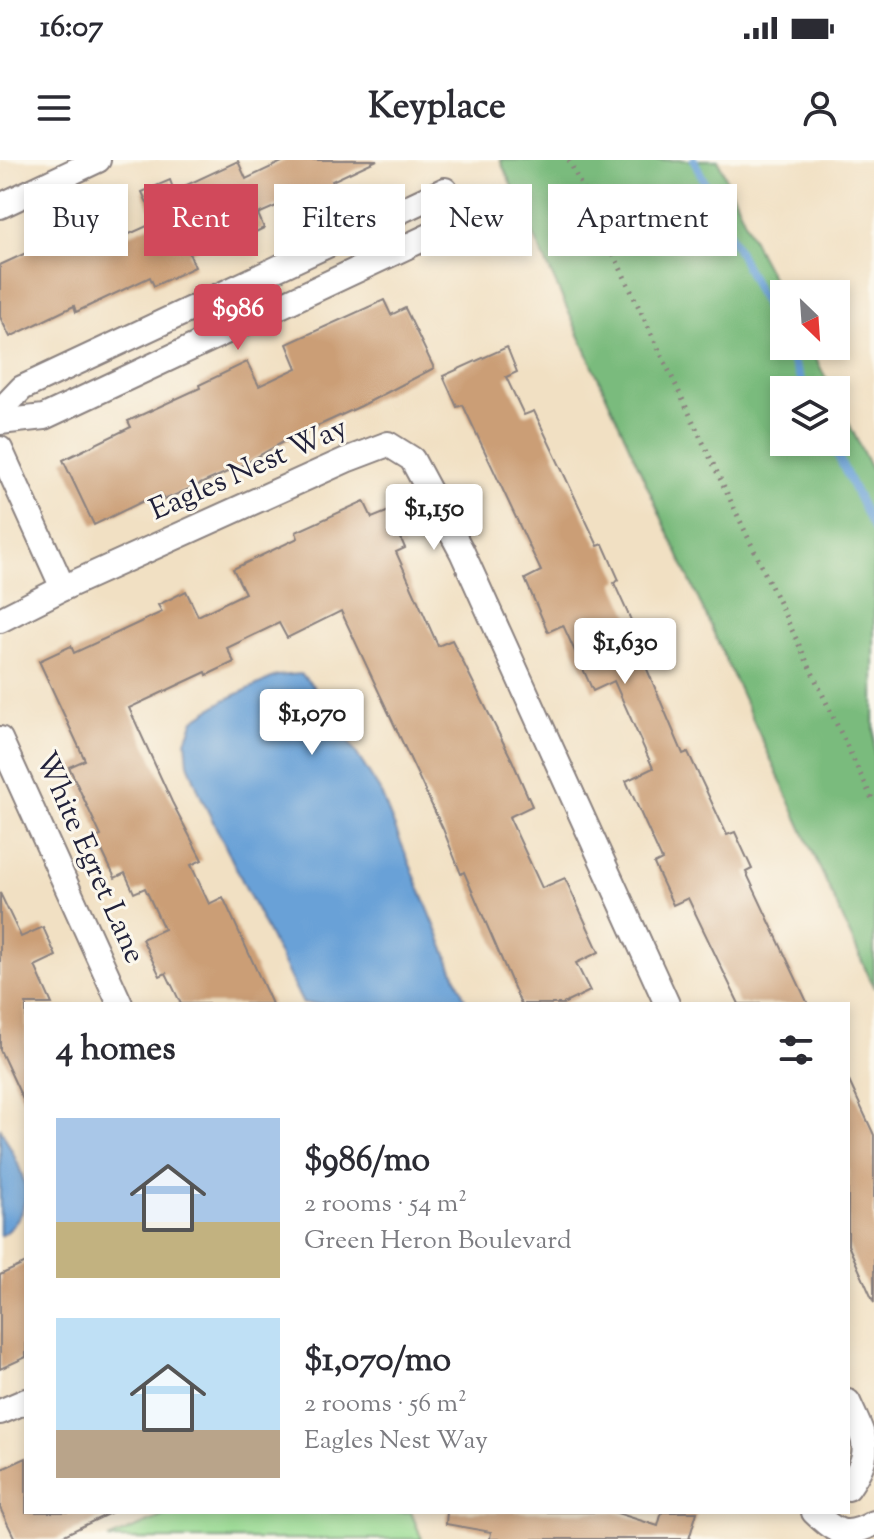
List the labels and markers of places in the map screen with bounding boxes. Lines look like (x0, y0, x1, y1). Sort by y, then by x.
pin: $986 (191, 284, 285, 352)
pin: $1,150 (369, 484, 499, 552)
pin: $1,630 (560, 618, 690, 686)
pin: $1,070 (247, 689, 377, 757)

